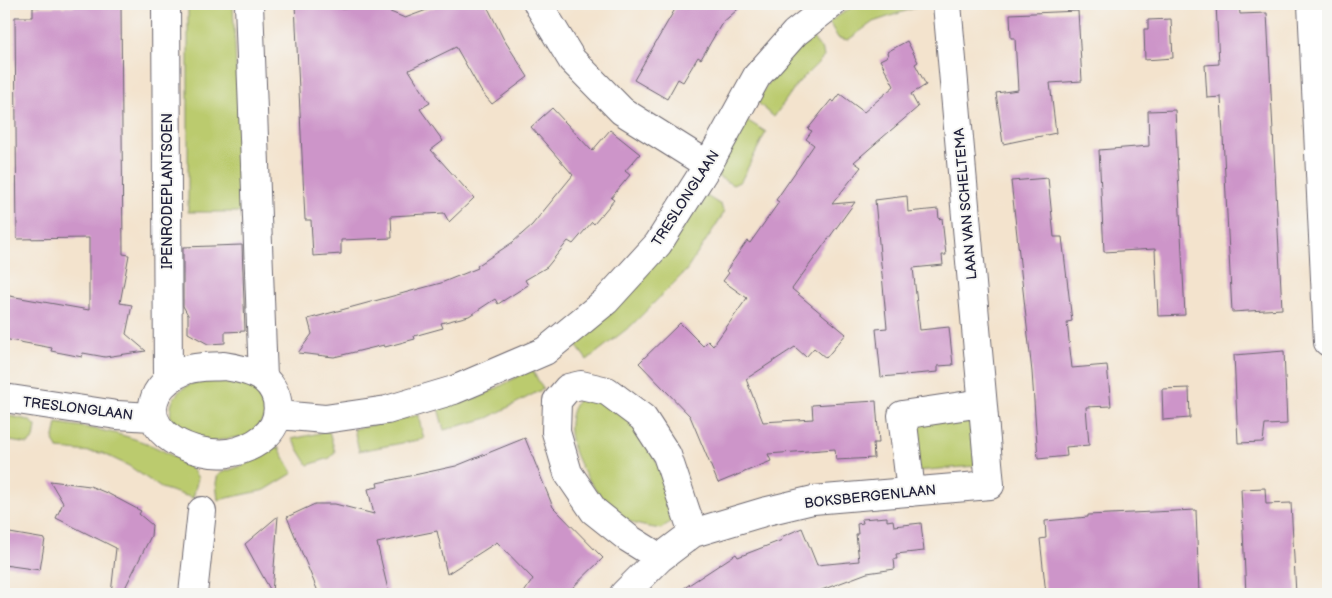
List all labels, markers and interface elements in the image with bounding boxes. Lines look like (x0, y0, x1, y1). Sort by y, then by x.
street label: IPENRODEPLANTSOEN (159, 113, 176, 269)
street label: LAAN VAN SCHELTEMA (950, 127, 981, 280)
street label: TRESLONGLAAN (648, 147, 723, 249)
street label: TRESLONGLAAN (22, 393, 134, 424)
street label: BOKSBERGENLAAN (803, 481, 937, 512)

